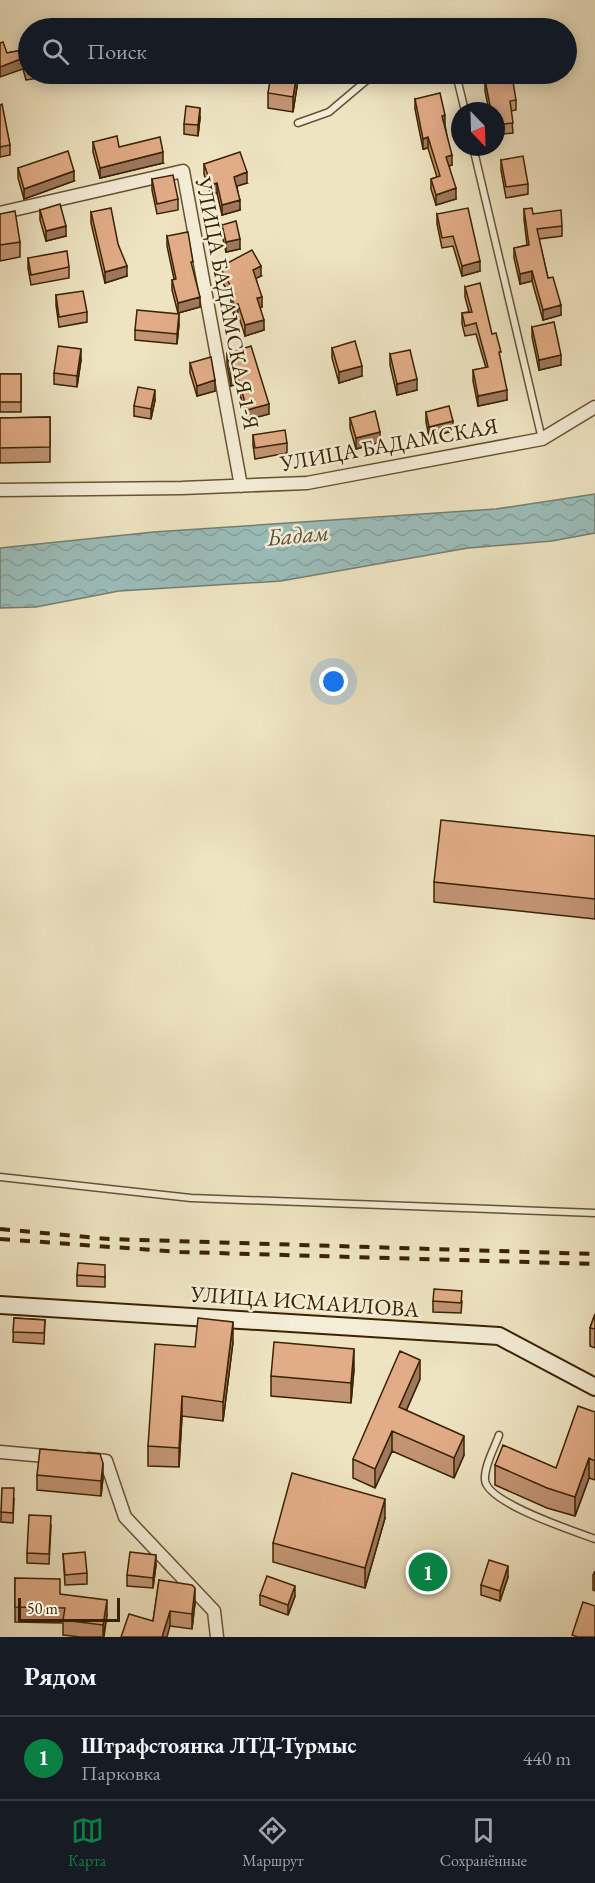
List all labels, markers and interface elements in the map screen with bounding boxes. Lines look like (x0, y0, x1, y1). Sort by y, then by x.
search box (18, 18, 577, 84)
icon: search (39, 35, 72, 68)
text: Поиск (87, 37, 147, 66)
north arrow (451, 102, 505, 156)
street label: УЛИЦА БАДАМСКАЯ 1-Я (189, 173, 266, 432)
street label: УЛИЦА БАДАМСКАЯ (277, 411, 501, 478)
water label: Бадам (264, 516, 330, 553)
your location (319, 667, 348, 696)
street label: УЛИЦА ИСМАИЛОВА (189, 1279, 421, 1324)
pin: 1 (408, 1550, 448, 1594)
scale bar (18, 1595, 120, 1622)
text: 50 m (27, 1598, 58, 1619)
text: Рядом (24, 1659, 97, 1693)
text: Штрафстоянка ЛТД-Турмыс (81, 1731, 357, 1760)
text: 1 (38, 1745, 49, 1771)
text: 440 m (523, 1745, 571, 1771)
text: Парковка (81, 1760, 161, 1786)
tab: Карта (68, 1814, 106, 1871)
tab: Маршрут (242, 1814, 304, 1871)
tab: Сохранённые (440, 1814, 527, 1871)

